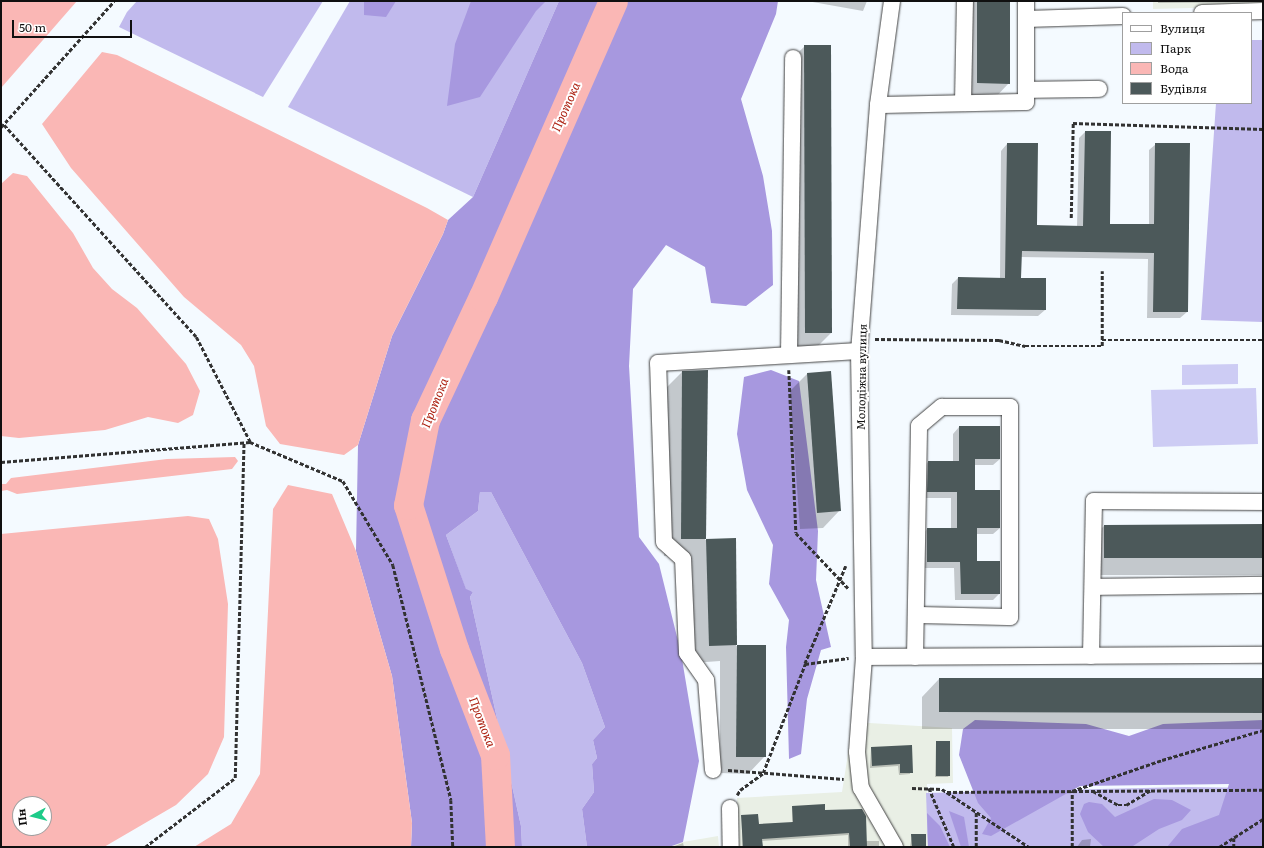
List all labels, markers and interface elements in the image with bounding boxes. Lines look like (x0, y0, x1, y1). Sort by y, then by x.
scale bar (14, 12, 134, 38)
legend (1122, 12, 1252, 104)
text: 50 m (19, 18, 46, 36)
text: Вулиця (1160, 19, 1205, 37)
text: Парк (1160, 39, 1191, 57)
text: Вода (1160, 59, 1189, 77)
text: Будівля (1160, 79, 1207, 97)
water label: Протока (549, 80, 583, 134)
street label: Молодіжна вулиця (853, 324, 869, 430)
water label: Протока (418, 376, 452, 430)
water label: Протока (466, 695, 498, 749)
north arrow (12, 796, 52, 836)
text: Пн (12, 808, 30, 827)

